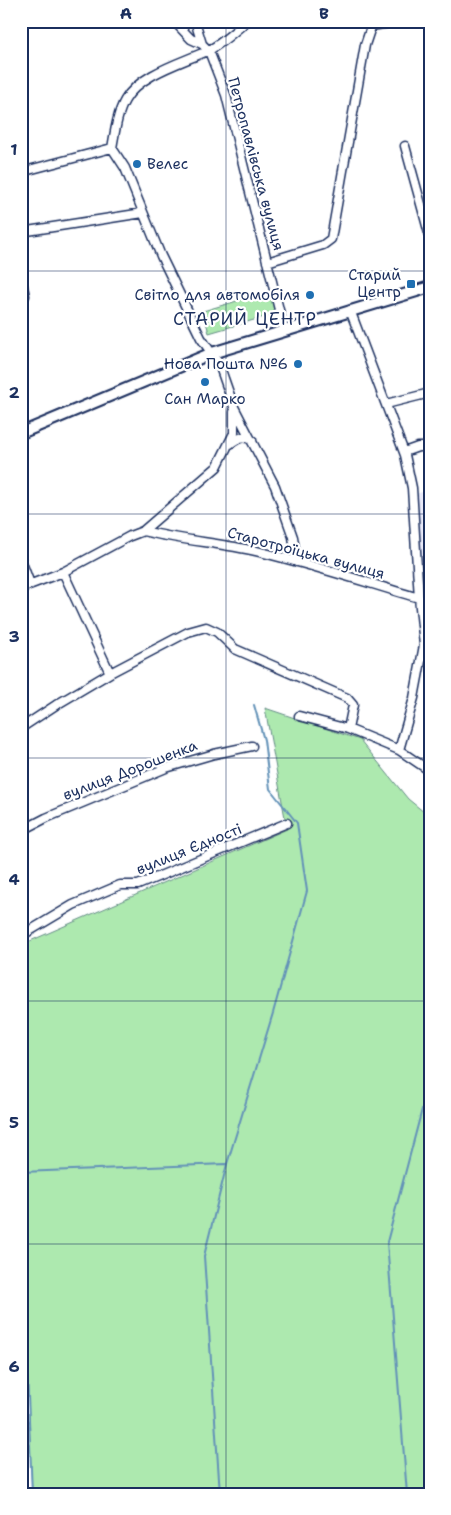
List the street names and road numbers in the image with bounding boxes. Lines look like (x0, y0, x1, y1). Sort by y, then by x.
street label: Петропавлівська вулиця (223, 75, 289, 253)
street label: Старотроїцька вулиця (225, 522, 387, 584)
street label: вулиця Дорошенка (60, 735, 201, 805)
street label: вулиця Єдності (133, 819, 245, 879)

